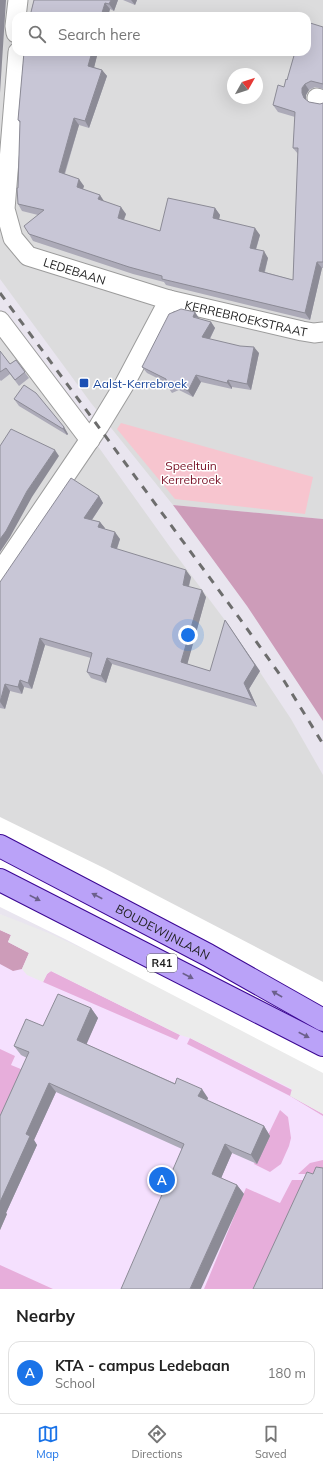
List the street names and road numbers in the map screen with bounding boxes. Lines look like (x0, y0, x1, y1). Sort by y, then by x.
street label: LEDEBAAN (42, 254, 108, 287)
street label: KERREBROEKSTRAAT (184, 296, 309, 339)
street label: BOUDEWIJNLAAN (113, 901, 213, 962)
road number: R41 (147, 954, 177, 972)

